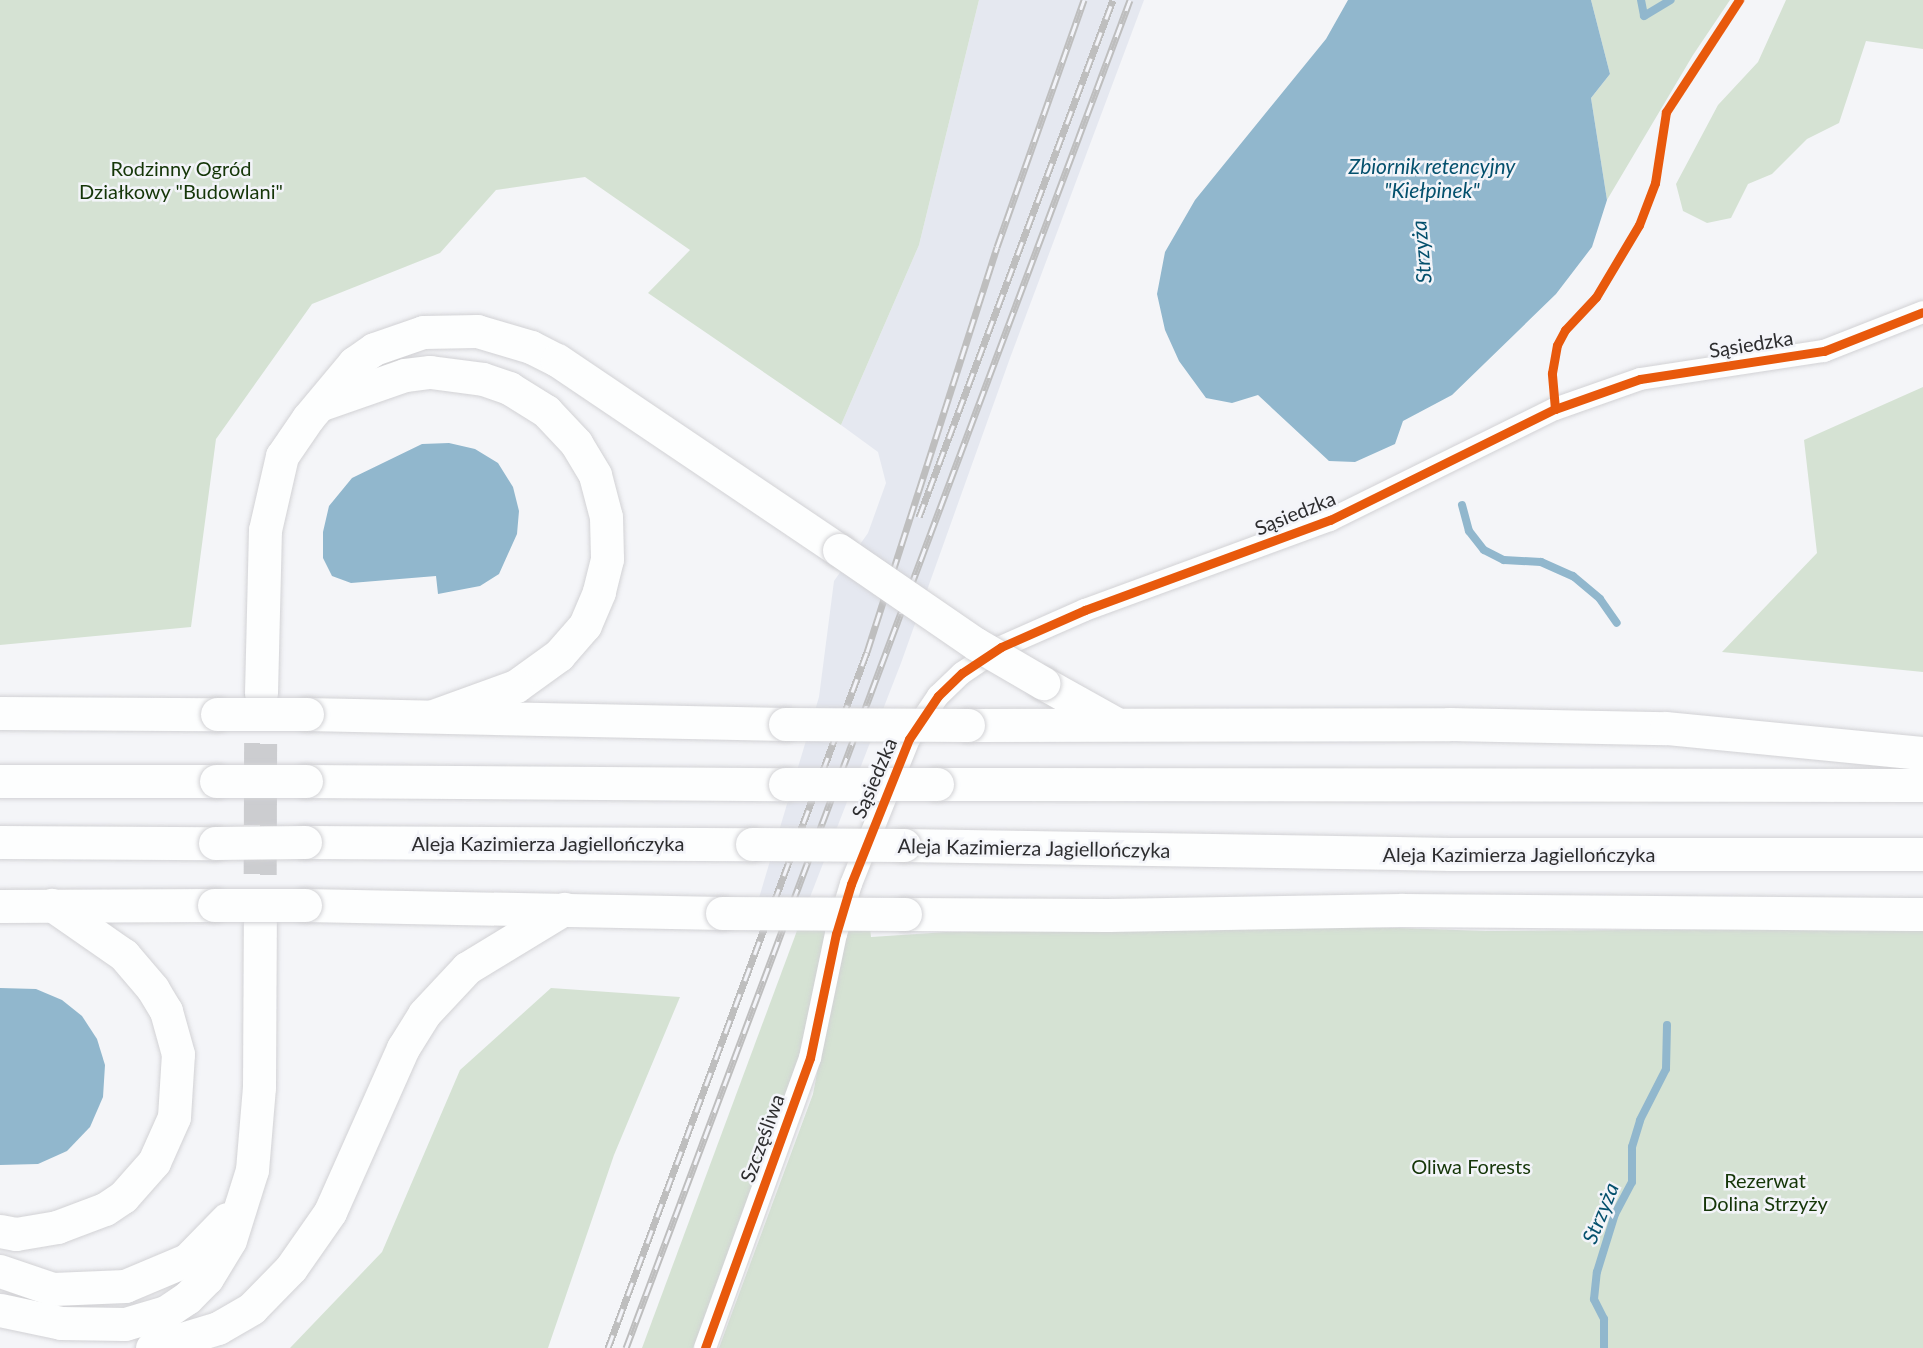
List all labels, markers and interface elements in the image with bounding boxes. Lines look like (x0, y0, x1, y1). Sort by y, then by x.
water label: Zbiornik retencyjny "Kiełpinek" (1349, 153, 1515, 203)
park label: Rodzinny Ogród Działkowy "Budowlani" (79, 157, 283, 204)
water label: Strzyża (1406, 219, 1436, 285)
street label: Sąsiedzka (1707, 325, 1795, 363)
street label: Sąsiedzka (1251, 486, 1339, 540)
street label: Sąsiedzka (846, 734, 902, 822)
street label: Aleja Kazimierza Jagiellończyka (411, 831, 685, 855)
street label: Aleja Kazimierza Jagiellończyka (897, 834, 1171, 862)
street label: Aleja Kazimierza Jagiellończyka (1382, 842, 1656, 866)
street label: Szczęśliwa (735, 1091, 789, 1185)
park label: Oliwa Forests (1411, 1154, 1531, 1178)
park label: Rezerwat Dolina Strzyży (1702, 1168, 1828, 1215)
water label: Strzyża (1576, 1179, 1624, 1247)

